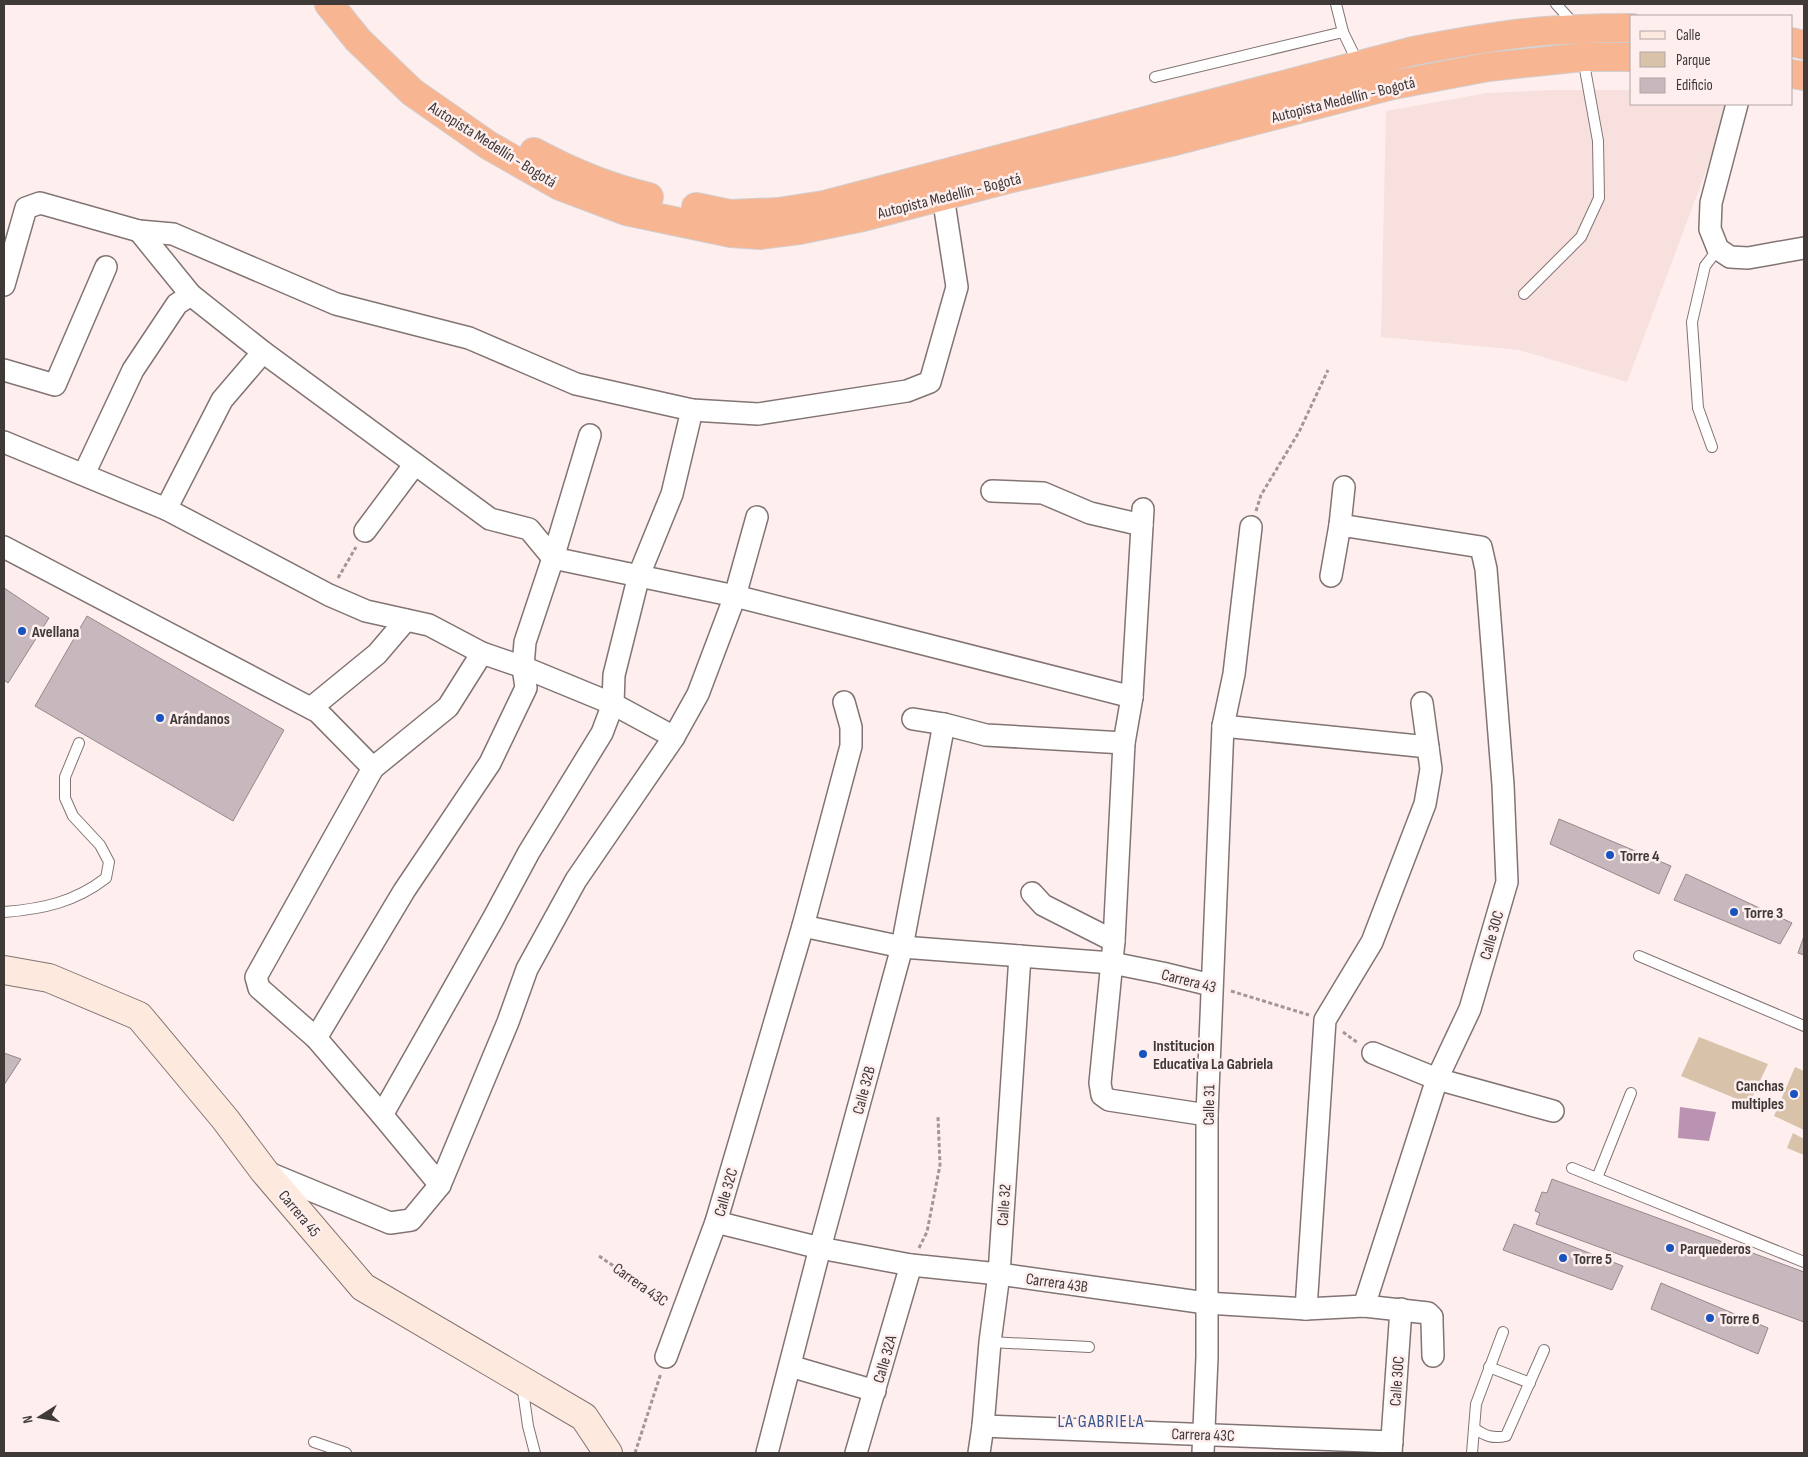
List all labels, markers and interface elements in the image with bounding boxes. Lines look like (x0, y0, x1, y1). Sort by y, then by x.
legend (1630, 15, 1793, 105)
text: Calle (1676, 26, 1700, 45)
text: Parque (1676, 51, 1711, 70)
street label: Autopista Medellín - Bogotá (1269, 73, 1417, 128)
text: Edificio (1676, 76, 1713, 95)
street label: Autopista Medellín - Bogotá (424, 98, 560, 192)
street label: Autopista Medellín - Bogotá (875, 169, 1023, 224)
place label: Avellana (31, 623, 79, 642)
marker: Avellana (16, 625, 28, 637)
place label: Arándanos (169, 710, 230, 729)
marker: Arándanos (154, 712, 166, 724)
place label: Torre 4 (1620, 847, 1660, 866)
marker: Torre 4 (1604, 849, 1616, 861)
place label: Torre 3 (1744, 904, 1783, 923)
marker: Torre 3 (1728, 906, 1740, 918)
street label: Calle 30C (1476, 908, 1509, 962)
street label: Carrera 43 (1159, 966, 1218, 997)
place label: Institucion Educativa La Gabriela (1153, 1037, 1273, 1074)
marker: Institucion Educativa La Gabriela (1137, 1048, 1149, 1060)
street label: Calle 32B (849, 1064, 880, 1117)
place label: Canchas multiples (1731, 1077, 1784, 1114)
street label: Calle 31 (1200, 1084, 1219, 1126)
marker: Canchas multiples (1788, 1088, 1800, 1100)
street label: Calle 32C (710, 1166, 742, 1219)
street label: Calle 32 (994, 1184, 1015, 1227)
street label: Carrera 45 (274, 1187, 324, 1241)
place label: Parquederos (1680, 1240, 1751, 1259)
marker: Parquederos (1664, 1242, 1676, 1254)
place label: Torre 5 (1573, 1250, 1612, 1269)
marker: Torre 5 (1557, 1252, 1569, 1264)
street label: Carrera 43C (609, 1259, 672, 1311)
street label: Carrera 43B (1024, 1270, 1089, 1297)
place label: Torre 6 (1720, 1310, 1760, 1329)
marker: Torre 6 (1704, 1312, 1716, 1324)
street label: Calle 32A (870, 1333, 901, 1385)
street label: Calle 30C (1386, 1355, 1409, 1407)
north arrow (15, 1392, 65, 1442)
district label: LA GABRIELA (1057, 1411, 1145, 1432)
text: N (19, 1414, 37, 1425)
street label: Carrera 43C (1171, 1425, 1235, 1446)

